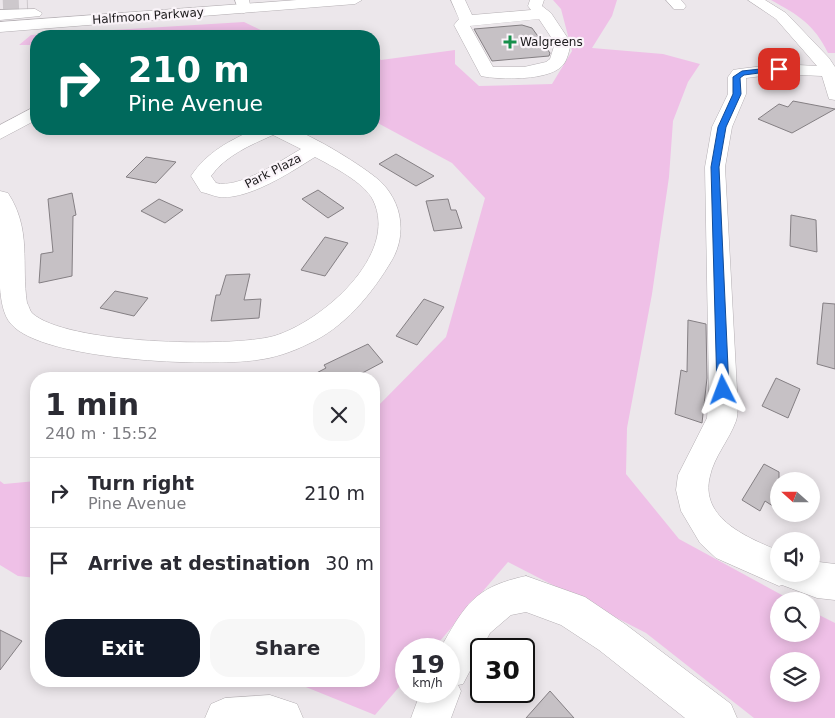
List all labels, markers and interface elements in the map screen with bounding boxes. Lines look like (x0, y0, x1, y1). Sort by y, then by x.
street label: Halfmoon Parkway (92, 5, 204, 27)
place label: Walgreens (520, 35, 583, 49)
marker: Walgreens (504, 36, 516, 48)
pin (758, 48, 800, 90)
icon: right (45, 50, 110, 115)
text: 210 m (128, 50, 250, 90)
icon: arrive (765, 55, 793, 83)
text: Pine Avenue (128, 91, 263, 116)
street label: Park Plaza (243, 151, 303, 191)
position arrow (696, 363, 748, 415)
text: 1 min (45, 387, 139, 422)
button: close (313, 389, 365, 441)
text: 240 m · 15:52 (45, 424, 158, 443)
text: Turn right (88, 472, 194, 494)
north arrow (770, 472, 820, 522)
map controls (770, 472, 820, 702)
icon: right (45, 479, 73, 507)
text: 210 m (304, 482, 365, 504)
text: Pine Avenue (88, 494, 186, 513)
button: sound (770, 532, 820, 582)
icon: arrive (45, 549, 73, 577)
text: Arrive at destination (88, 552, 310, 574)
text: 30 m (325, 552, 374, 574)
button: search (770, 592, 820, 642)
button: Exit (45, 619, 200, 677)
button: Share (210, 619, 365, 677)
speed limit sign: 30 (470, 638, 535, 703)
text: 19 (410, 650, 445, 679)
button: layers (770, 652, 820, 702)
text: km/h (412, 676, 443, 690)

